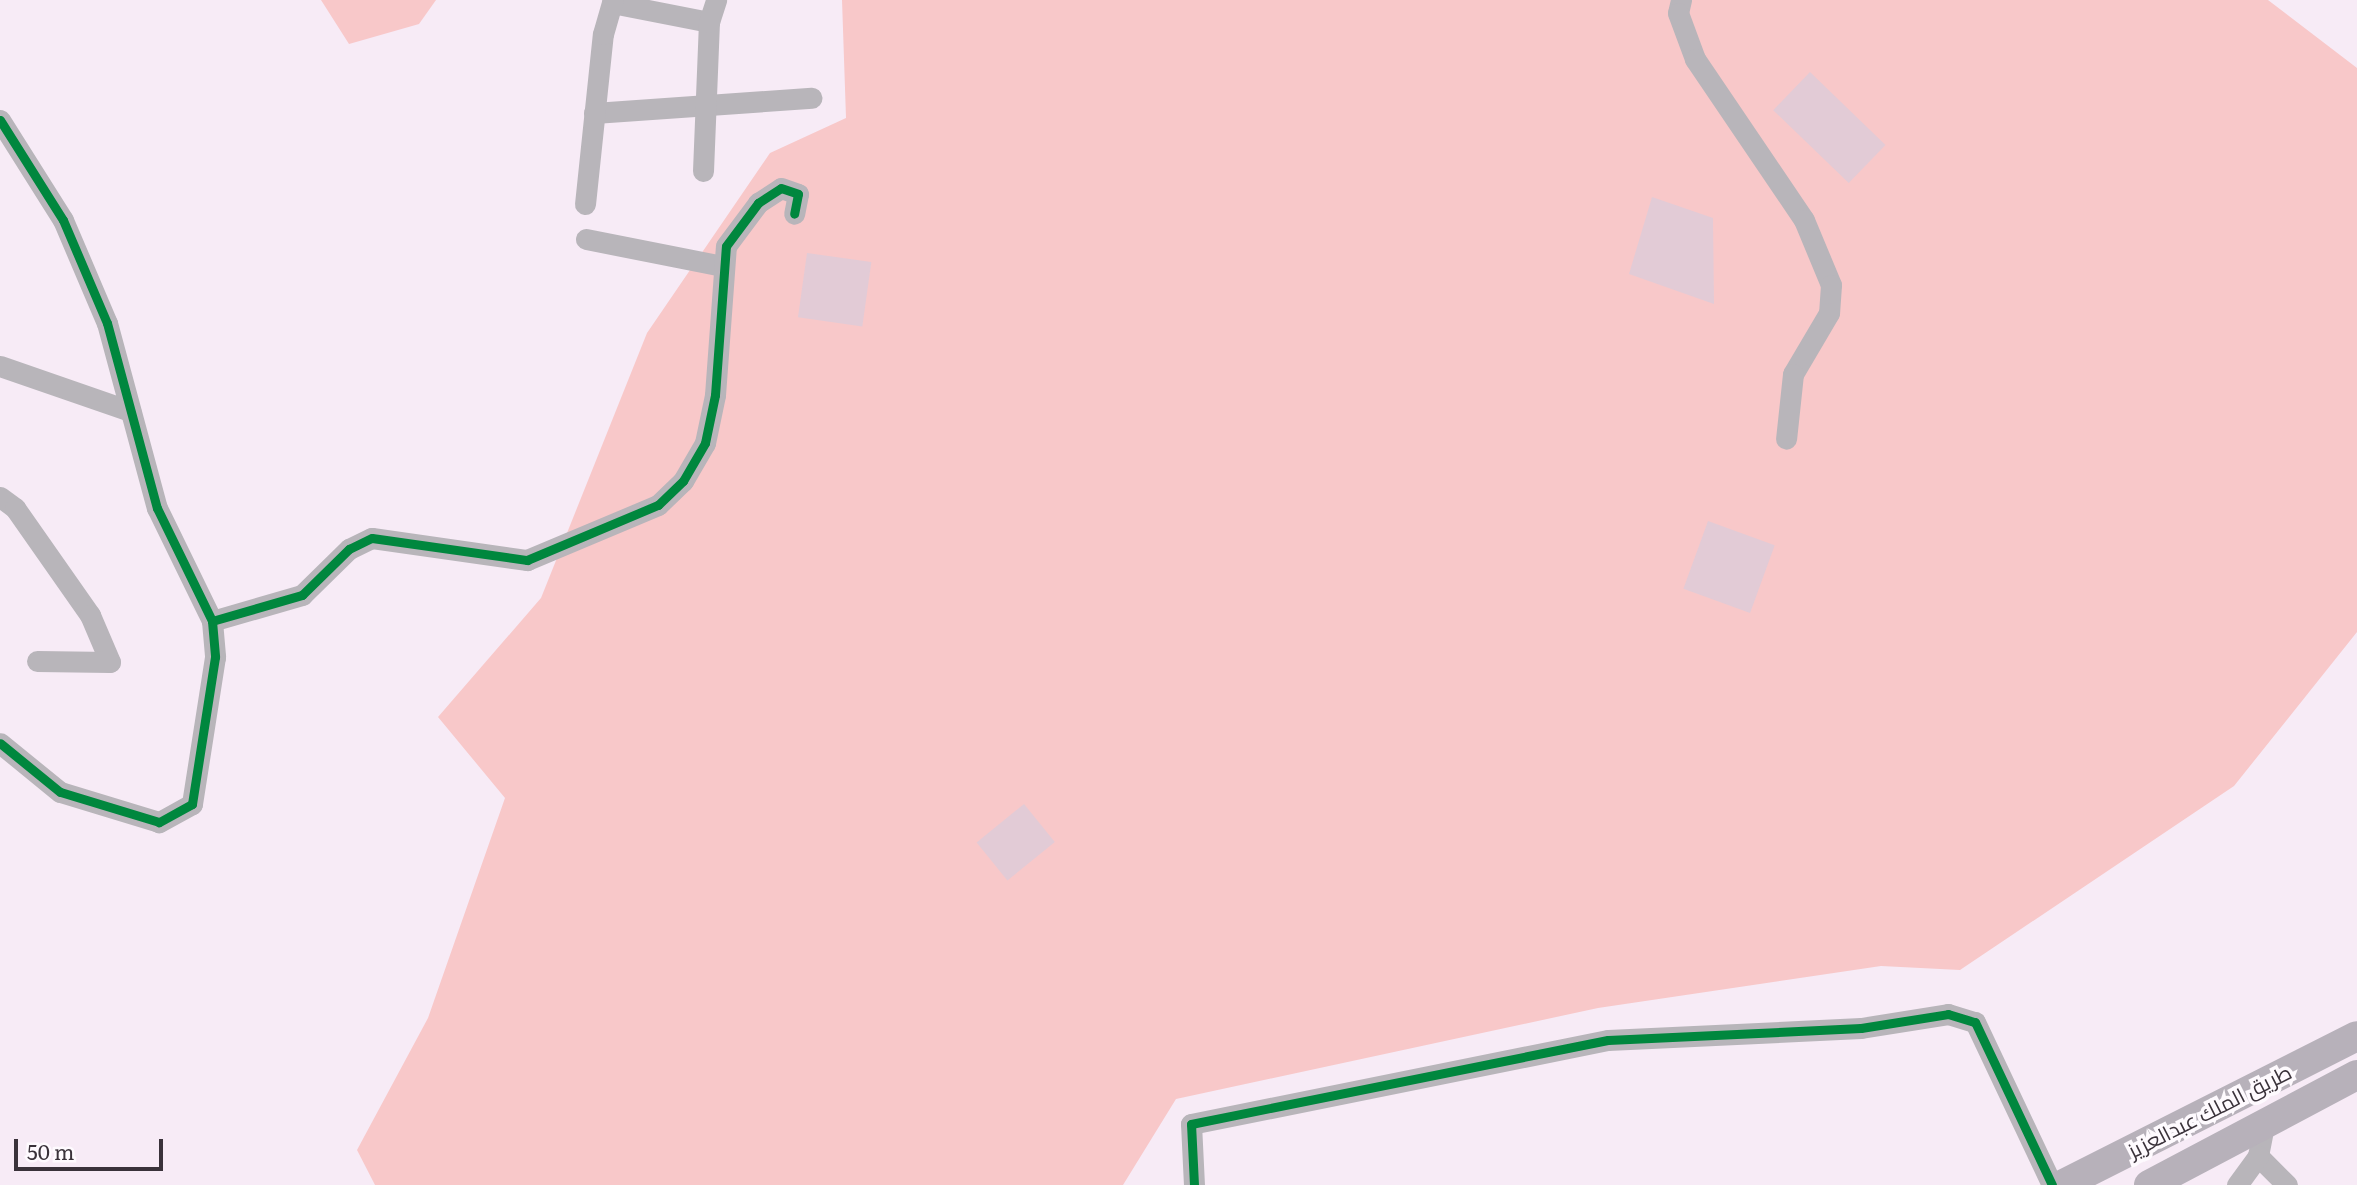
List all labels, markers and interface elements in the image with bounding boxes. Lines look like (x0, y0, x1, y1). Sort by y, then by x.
street label: طريق الملك عبدالعزيز (2123, 1058, 2295, 1162)
scale bar (18, 1126, 166, 1170)
text: 50 m (27, 1135, 74, 1166)

